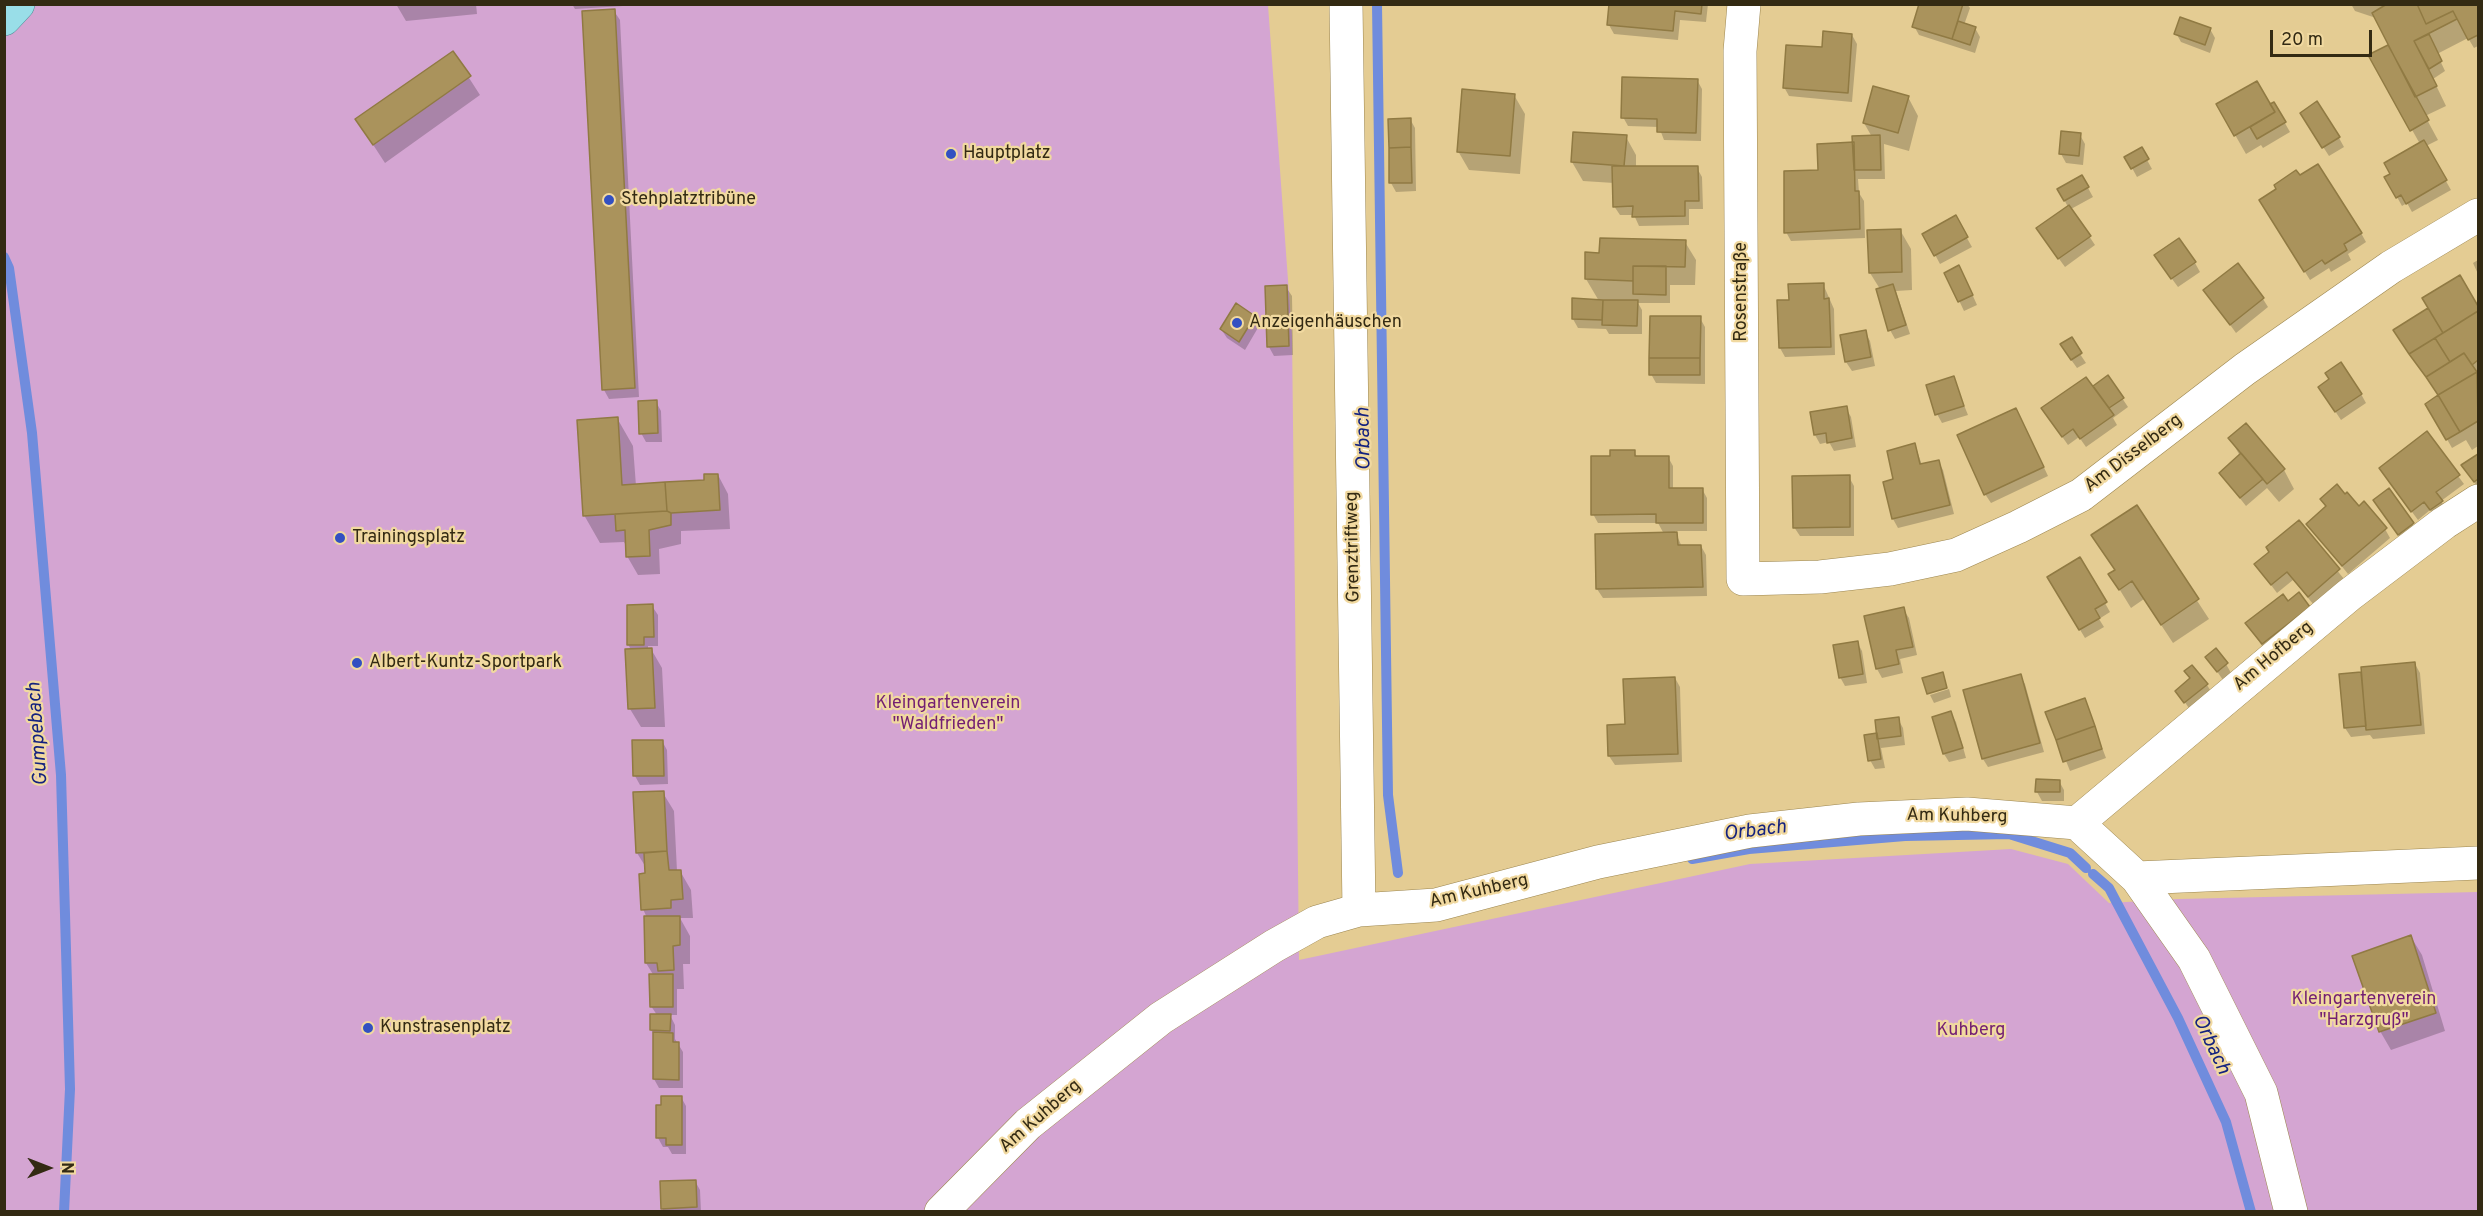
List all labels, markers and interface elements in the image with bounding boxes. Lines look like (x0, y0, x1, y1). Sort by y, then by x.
scale bar (2273, 18, 2375, 56)
text: 20 m (2281, 29, 2323, 52)
place label: Hauptplatz (963, 143, 1051, 165)
marker: Hauptplatz (944, 147, 958, 161)
place label: Stehplatztribüne (621, 189, 756, 211)
marker: Stehplatztribüne (602, 193, 616, 207)
street label: Rosenstraße (1731, 242, 1753, 342)
place label: Anzeigenhäuschen (1249, 312, 1402, 334)
marker: Anzeigenhäuschen (1230, 316, 1244, 330)
water label: Orbach (1352, 407, 1378, 471)
street label: Am Disselberg (2081, 410, 2187, 498)
street label: Grenztriftweg (1342, 491, 1366, 603)
place label: Trainingsplatz (352, 527, 465, 549)
marker: Trainingsplatz (333, 531, 347, 545)
street label: Am Hofberg (2230, 617, 2318, 697)
place label: Albert-Kuntz-Sportpark (369, 652, 562, 674)
marker: Albert-Kuntz-Sportpark (350, 656, 364, 670)
water label: Gumpebach (23, 681, 55, 787)
park label: Kleingartenverein "Waldfrieden" (875, 693, 1021, 736)
street label: Am Kuhberg (1906, 805, 2008, 829)
water label: Orbach (1722, 816, 1788, 848)
street label: Am Kuhberg (1428, 870, 1530, 914)
park label: Kleingartenverein "Harzgruß" (2291, 989, 2437, 1032)
water label: Orbach (2186, 1011, 2234, 1079)
place label: Kunstrasenplatz (380, 1017, 511, 1039)
park label: Kuhberg (1936, 1020, 2006, 1042)
marker: Kunstrasenplatz (361, 1021, 375, 1035)
street label: Am Kuhberg (996, 1076, 1086, 1158)
north arrow (18, 1138, 78, 1198)
text: N (56, 1162, 76, 1174)

